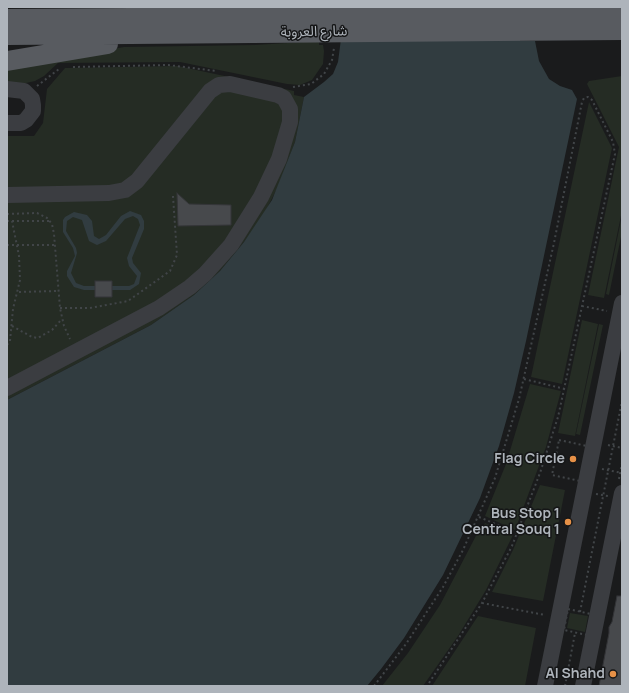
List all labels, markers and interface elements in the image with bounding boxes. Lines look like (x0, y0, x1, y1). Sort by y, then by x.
street label: شارع العروبة (280, 23, 348, 41)
place label: Flag Circle (494, 451, 565, 467)
marker: Flag Circle (568, 454, 578, 464)
place label: Bus Stop 1 Central Souq 1 (462, 506, 560, 538)
marker: Bus Stop 1 Central Souq 1 (563, 517, 573, 527)
place label: Al Shahd (545, 666, 605, 682)
marker: Al Shahd (608, 669, 618, 679)

